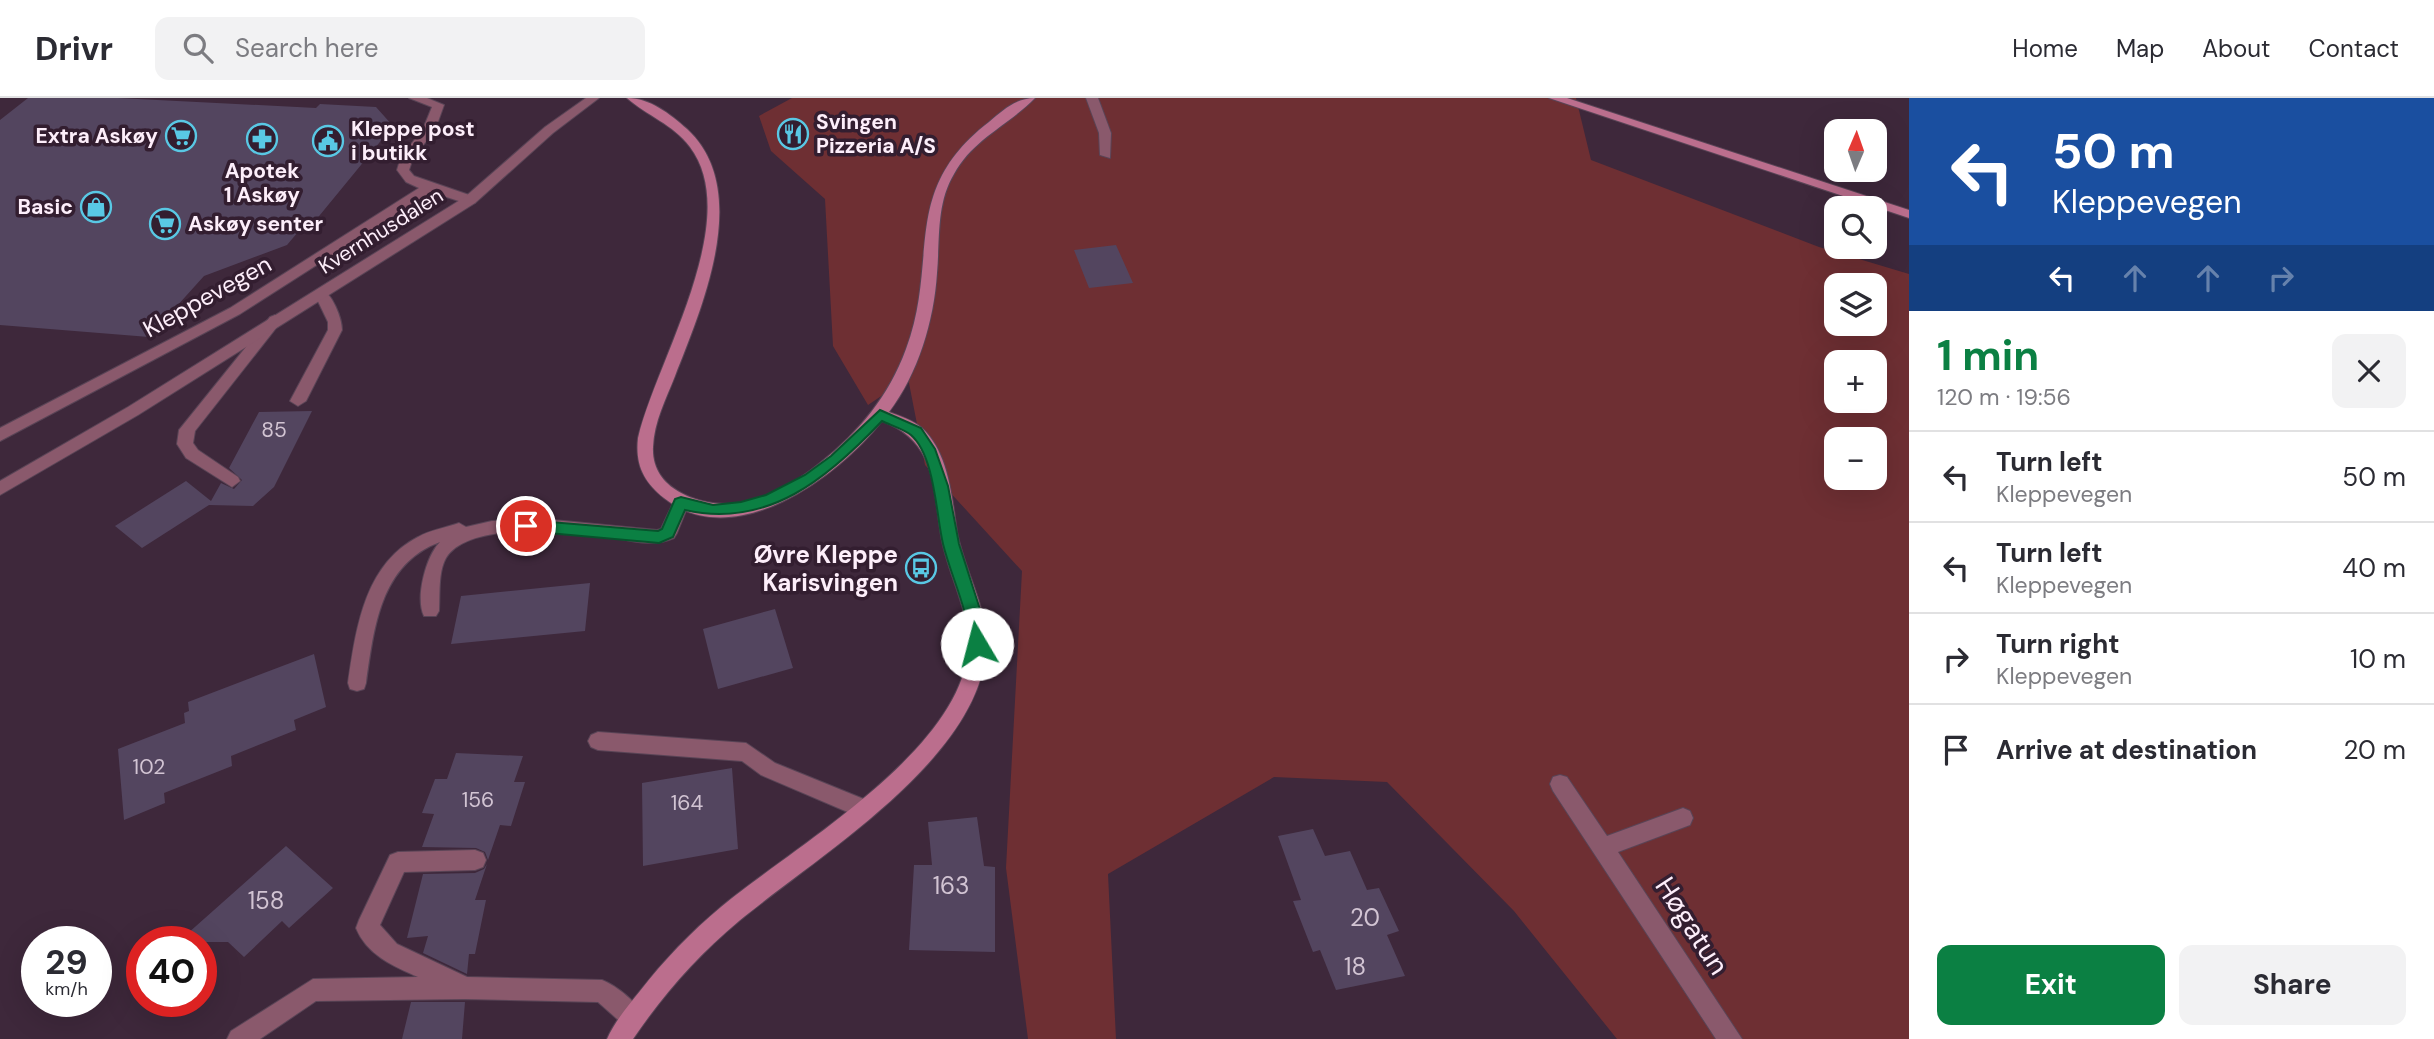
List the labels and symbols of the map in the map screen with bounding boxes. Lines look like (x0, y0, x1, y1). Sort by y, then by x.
place label: Svingen Pizzeria A/S (816, 108, 936, 160)
place label: Kleppe post i butikk (351, 115, 475, 167)
restaurant icon: Svingen Pizzeria A/S (776, 117, 810, 151)
supermarket icon: Extra Askøy (164, 119, 198, 153)
north arrow (1824, 119, 1886, 182)
place label: Extra Askøy (35, 122, 158, 150)
pharmacy icon: Apotek 1 Askøy (245, 122, 279, 156)
public building icon: Kleppe post i butikk (311, 124, 345, 158)
place label: Apotek 1 Askøy (224, 157, 300, 209)
street label: Kvernhusdalen (313, 182, 449, 280)
shop icon: Basic (79, 190, 113, 224)
place label: Basic (18, 193, 73, 221)
supermarket icon: Askøy senter (148, 207, 182, 241)
place label: Askøy senter (188, 210, 324, 238)
street label: Kleppevegen (137, 248, 277, 344)
house number: 85 (261, 416, 287, 444)
pin (496, 496, 556, 556)
place label: Øvre Kleppe Karisvingen (754, 539, 898, 598)
bus stop icon: Øvre Kleppe Karisvingen (904, 551, 938, 585)
position arrow (940, 607, 1014, 681)
house number: 102 (133, 753, 165, 781)
house number: 156 (462, 786, 494, 814)
house number: 164 (671, 789, 703, 817)
house number: 163 (933, 870, 969, 901)
street label: Høgatun (1647, 870, 1737, 982)
house number: 158 (248, 885, 284, 916)
house number: 20 (1350, 902, 1380, 933)
speed limit sign: 40 (126, 926, 217, 1017)
house number: 18 (1344, 951, 1366, 982)

